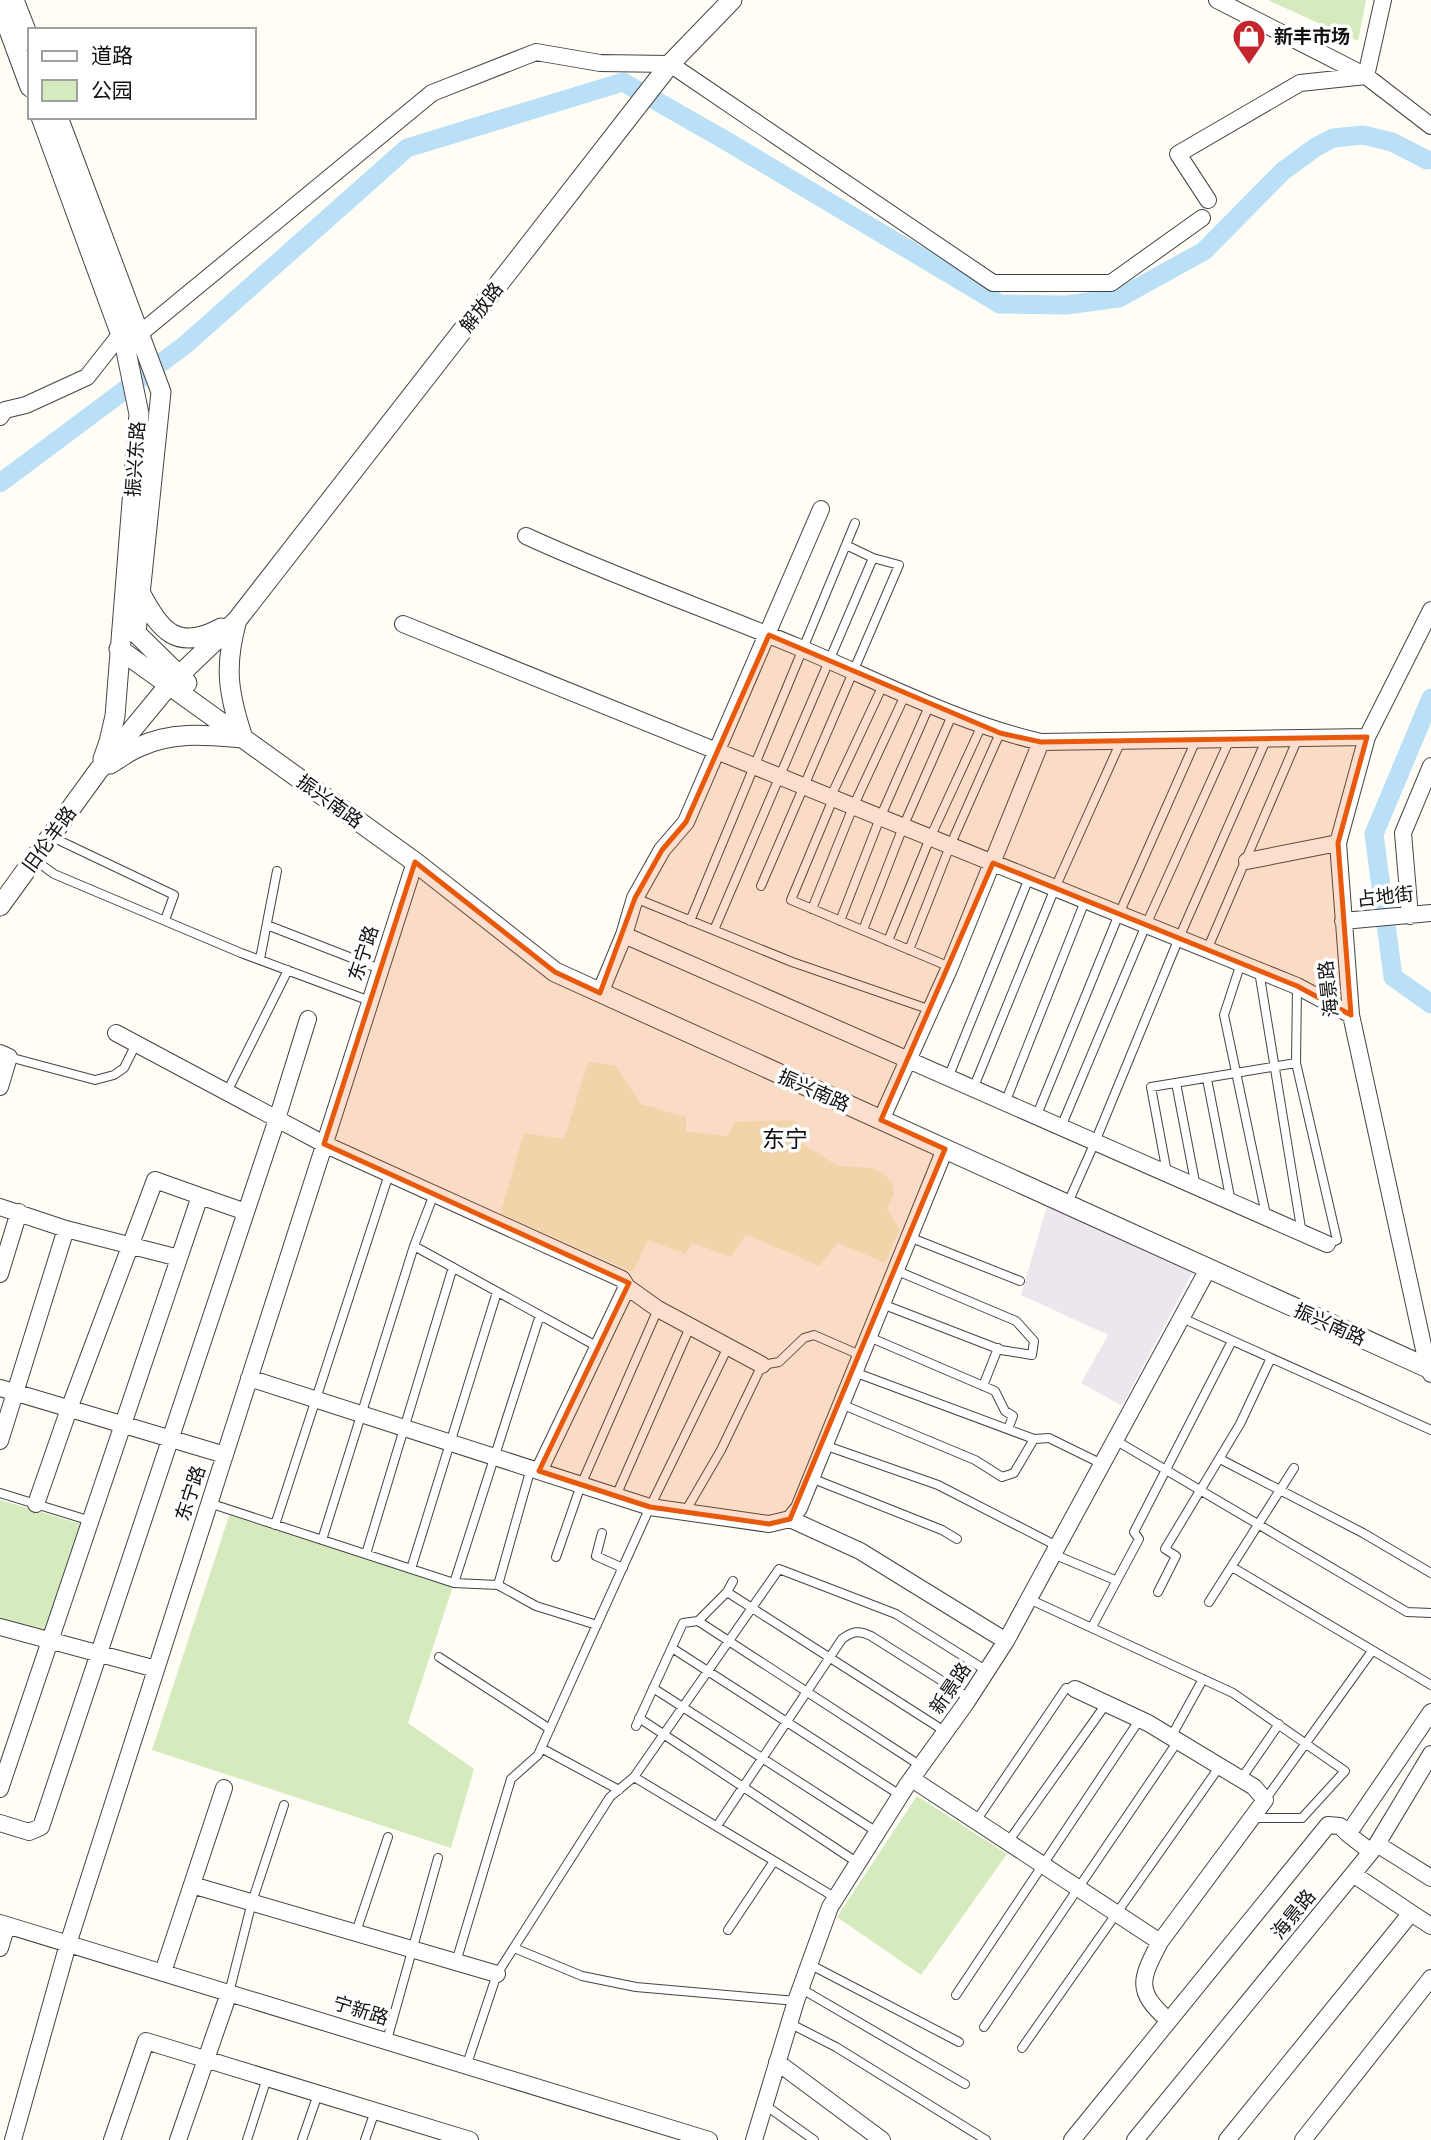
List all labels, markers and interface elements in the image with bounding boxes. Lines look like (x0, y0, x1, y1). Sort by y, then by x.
shop icon: 新丰市场 (1230, 17, 1268, 66)
place label: 新丰市场 (1274, 26, 1350, 47)
legend (28, 28, 256, 119)
text: 道路 (91, 44, 133, 68)
text: 公园 (91, 79, 133, 103)
street label: 解放路 (456, 278, 507, 336)
street label: 振兴东路 (122, 420, 149, 498)
street label: 振兴南路 (293, 771, 367, 832)
street label: 旧伦羊路 (19, 802, 80, 876)
street label: 占地街 (1356, 883, 1415, 910)
street label: 东宁路 (345, 923, 382, 984)
street label: 海景路 (1315, 959, 1342, 1018)
street label: 振兴南路 (775, 1065, 853, 1116)
district label: 东宁 (762, 1126, 808, 1152)
street label: 振兴南路 (1291, 1299, 1369, 1350)
street label: 东宁路 (172, 1463, 209, 1524)
street label: 新景路 (926, 1659, 975, 1718)
street label: 海景路 (1267, 1886, 1319, 1943)
street label: 宁新路 (331, 1992, 391, 2029)

